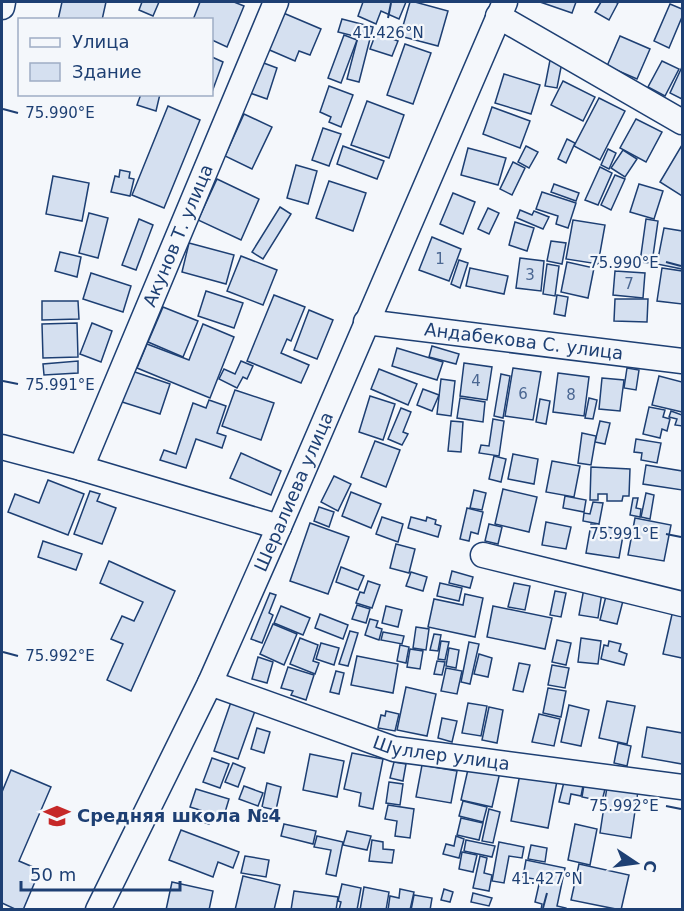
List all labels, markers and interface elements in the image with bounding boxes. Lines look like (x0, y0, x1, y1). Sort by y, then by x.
legend (18, 18, 213, 96)
text: 41.426°N (352, 24, 424, 42)
text: Улица (72, 31, 129, 52)
text: Здание (72, 61, 142, 82)
text: 75.990°E (25, 104, 95, 122)
street label: Акунов Т. улица (139, 161, 217, 310)
house number: 1 (435, 250, 445, 268)
text: 75.990°E (589, 254, 659, 272)
house number: 3 (525, 266, 535, 284)
house number: 7 (624, 275, 634, 293)
street label: Андабекова С. улица (423, 318, 625, 364)
house number: 4 (471, 372, 481, 390)
text: 75.991°E (25, 376, 95, 394)
house number: 6 (518, 385, 528, 403)
house number: 8 (566, 386, 576, 404)
street label: Шералиева улица (250, 409, 337, 575)
text: 75.991°E (589, 525, 659, 543)
text: 75.992°E (25, 647, 95, 665)
street label: Шуллер улица (370, 731, 511, 774)
text: 75.992°E (589, 797, 659, 815)
school or university icon: Средняя школа №4 (42, 801, 72, 831)
place label: Средняя школа №4 (77, 805, 281, 826)
north arrow (606, 833, 666, 893)
scale bar (21, 854, 180, 892)
text: С (640, 858, 661, 874)
text: 50 m (30, 864, 76, 885)
text: 41.427°N (511, 870, 583, 888)

